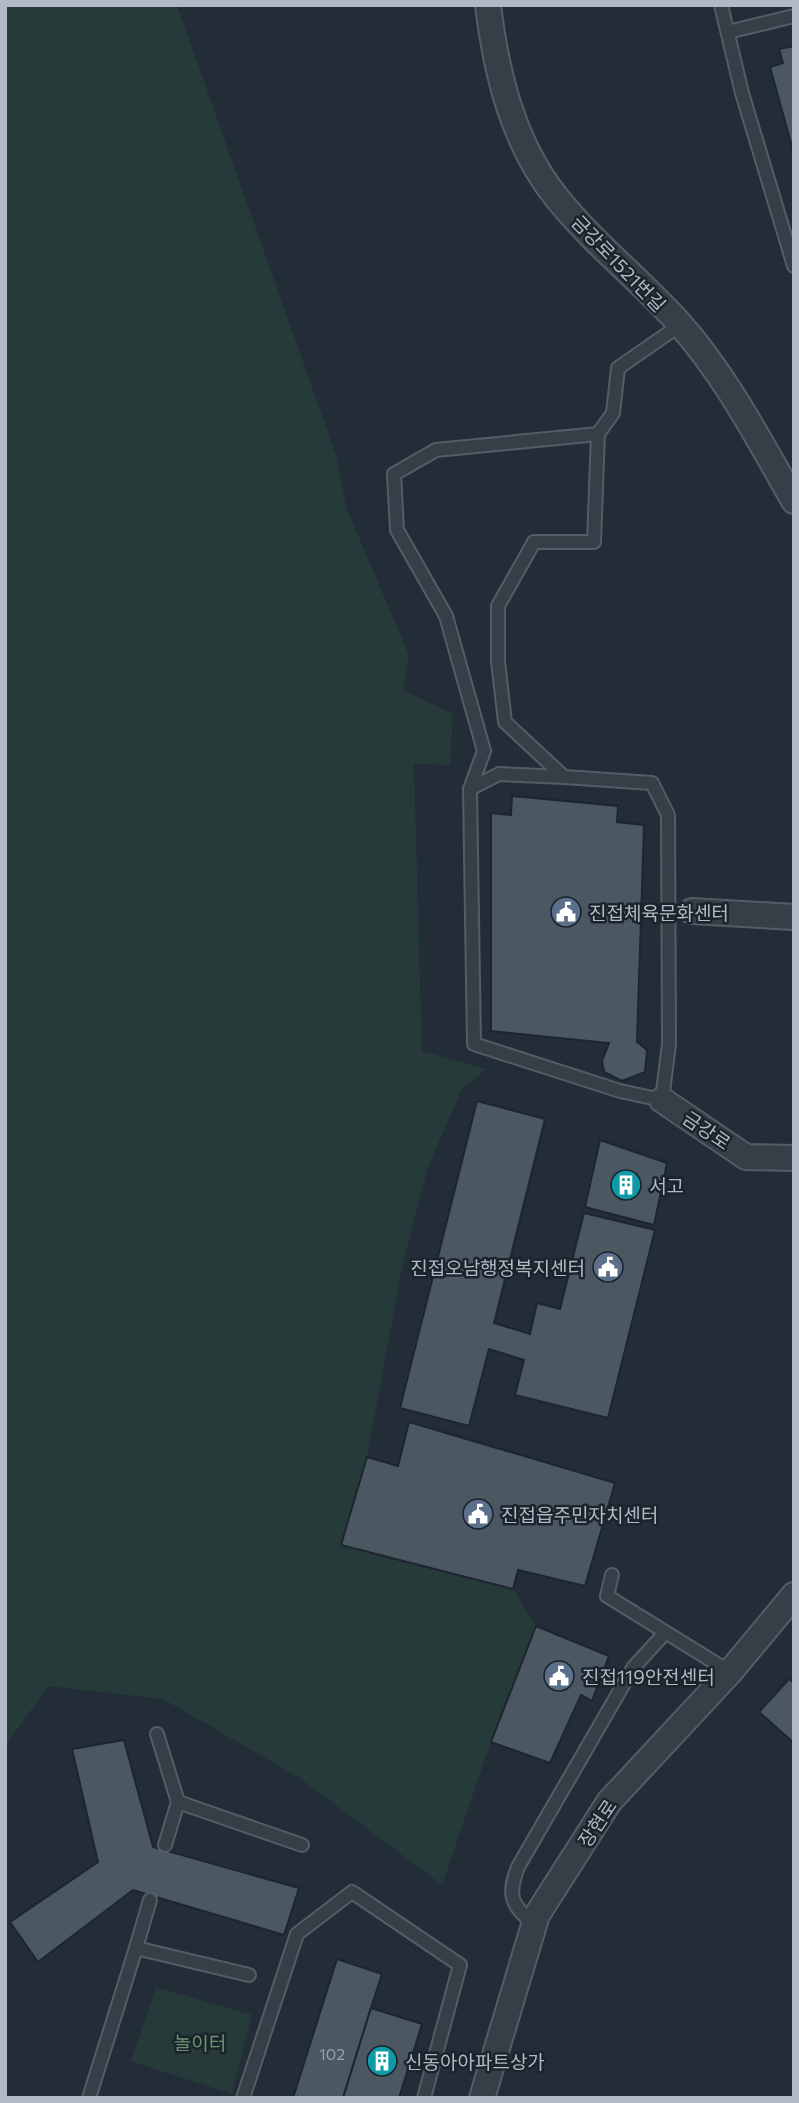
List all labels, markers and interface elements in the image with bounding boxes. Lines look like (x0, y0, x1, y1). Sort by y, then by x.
street label: 금강로1521번길 (567, 210, 671, 316)
public building icon: 진접체육문화센터 (549, 895, 583, 929)
place label: 진접체육문화센터 (589, 901, 729, 924)
street label: 금강로 (679, 1106, 735, 1154)
building icon: 서고 (609, 1168, 643, 1202)
place label: 서고 (649, 1174, 684, 1197)
public building icon: 진접오남행정복지센터 (591, 1250, 625, 1284)
place label: 진접오남행정복지센터 (410, 1256, 585, 1279)
public building icon: 진접읍주민자치센터 (461, 1497, 495, 1531)
place label: 진접읍주민자치센터 (501, 1503, 658, 1526)
public building icon: 진접119안전센터 (542, 1659, 576, 1693)
place label: 진접119안전센터 (582, 1665, 715, 1688)
street label: 장현로 (573, 1795, 621, 1851)
park label: 놀이터 (174, 2031, 226, 2054)
house number: 102 (319, 2044, 345, 2063)
building icon: 신동아아파트상가 (365, 2044, 399, 2078)
place label: 신동아아파트상가 (405, 2050, 545, 2073)

